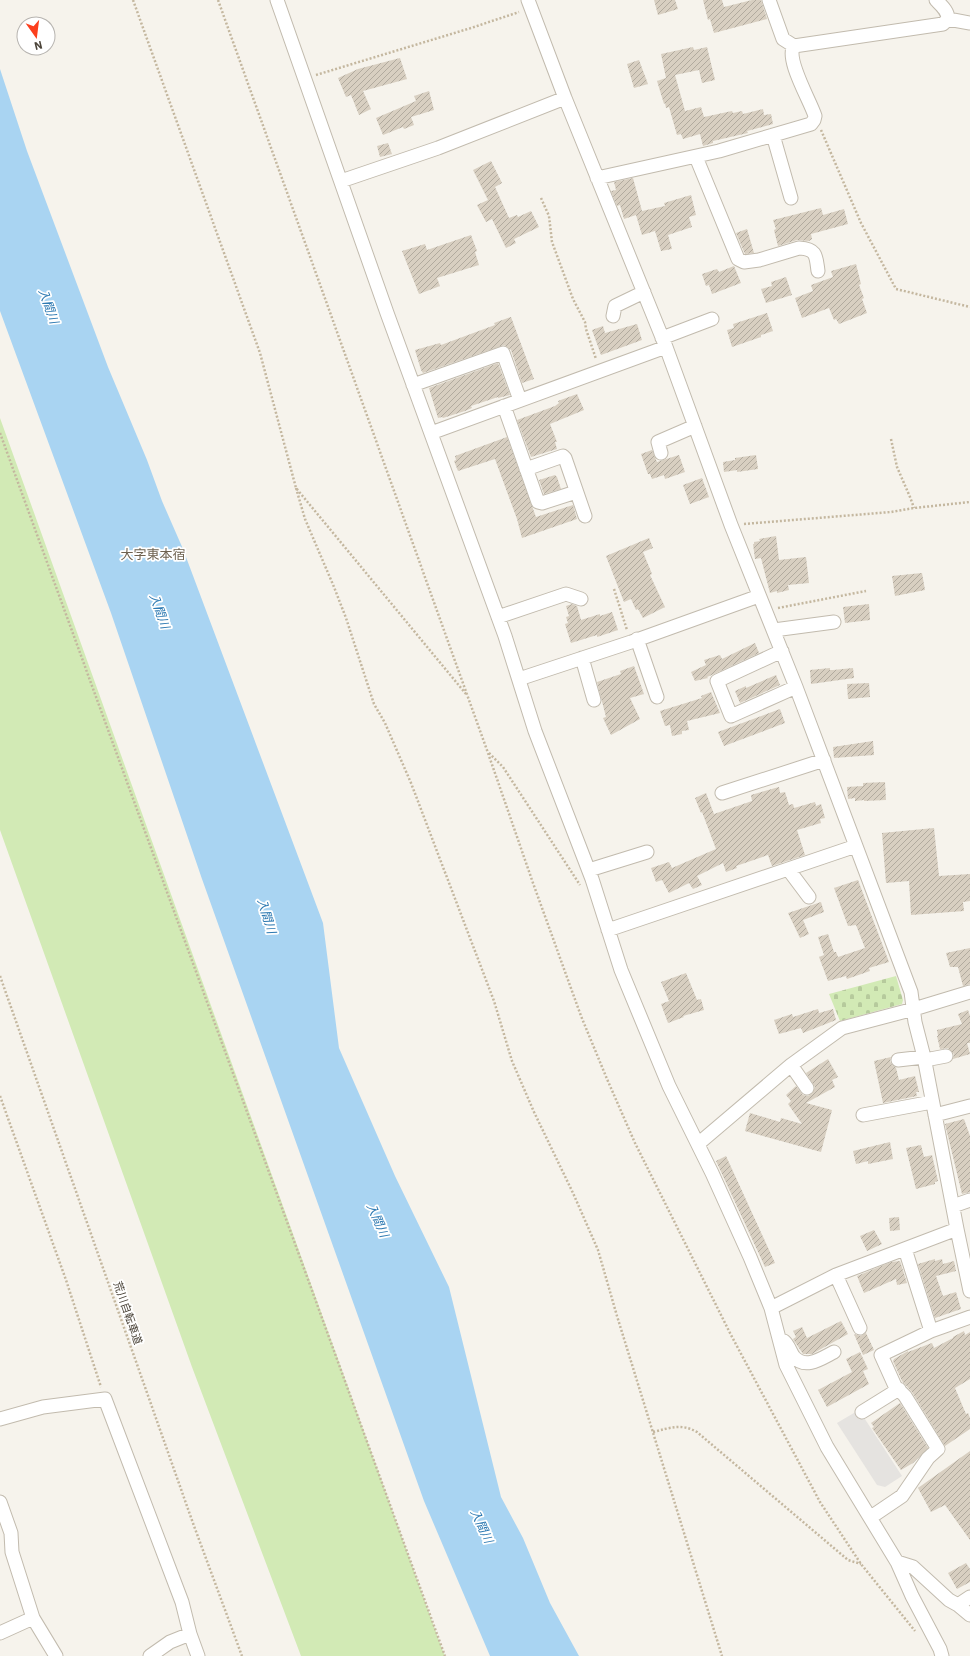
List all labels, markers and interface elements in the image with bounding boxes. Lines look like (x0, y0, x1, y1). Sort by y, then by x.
north arrow (16, 16, 56, 56)
text: N (33, 38, 44, 53)
water label: 入間川 (36, 287, 63, 327)
district label: 大字東本宿 (120, 546, 186, 563)
water label: 入間川 (147, 592, 174, 632)
water label: 入間川 (255, 897, 280, 937)
water label: 入間川 (364, 1200, 393, 1241)
street label: 荒川自転車道 (111, 1280, 145, 1346)
water label: 入間川 (468, 1507, 497, 1547)

